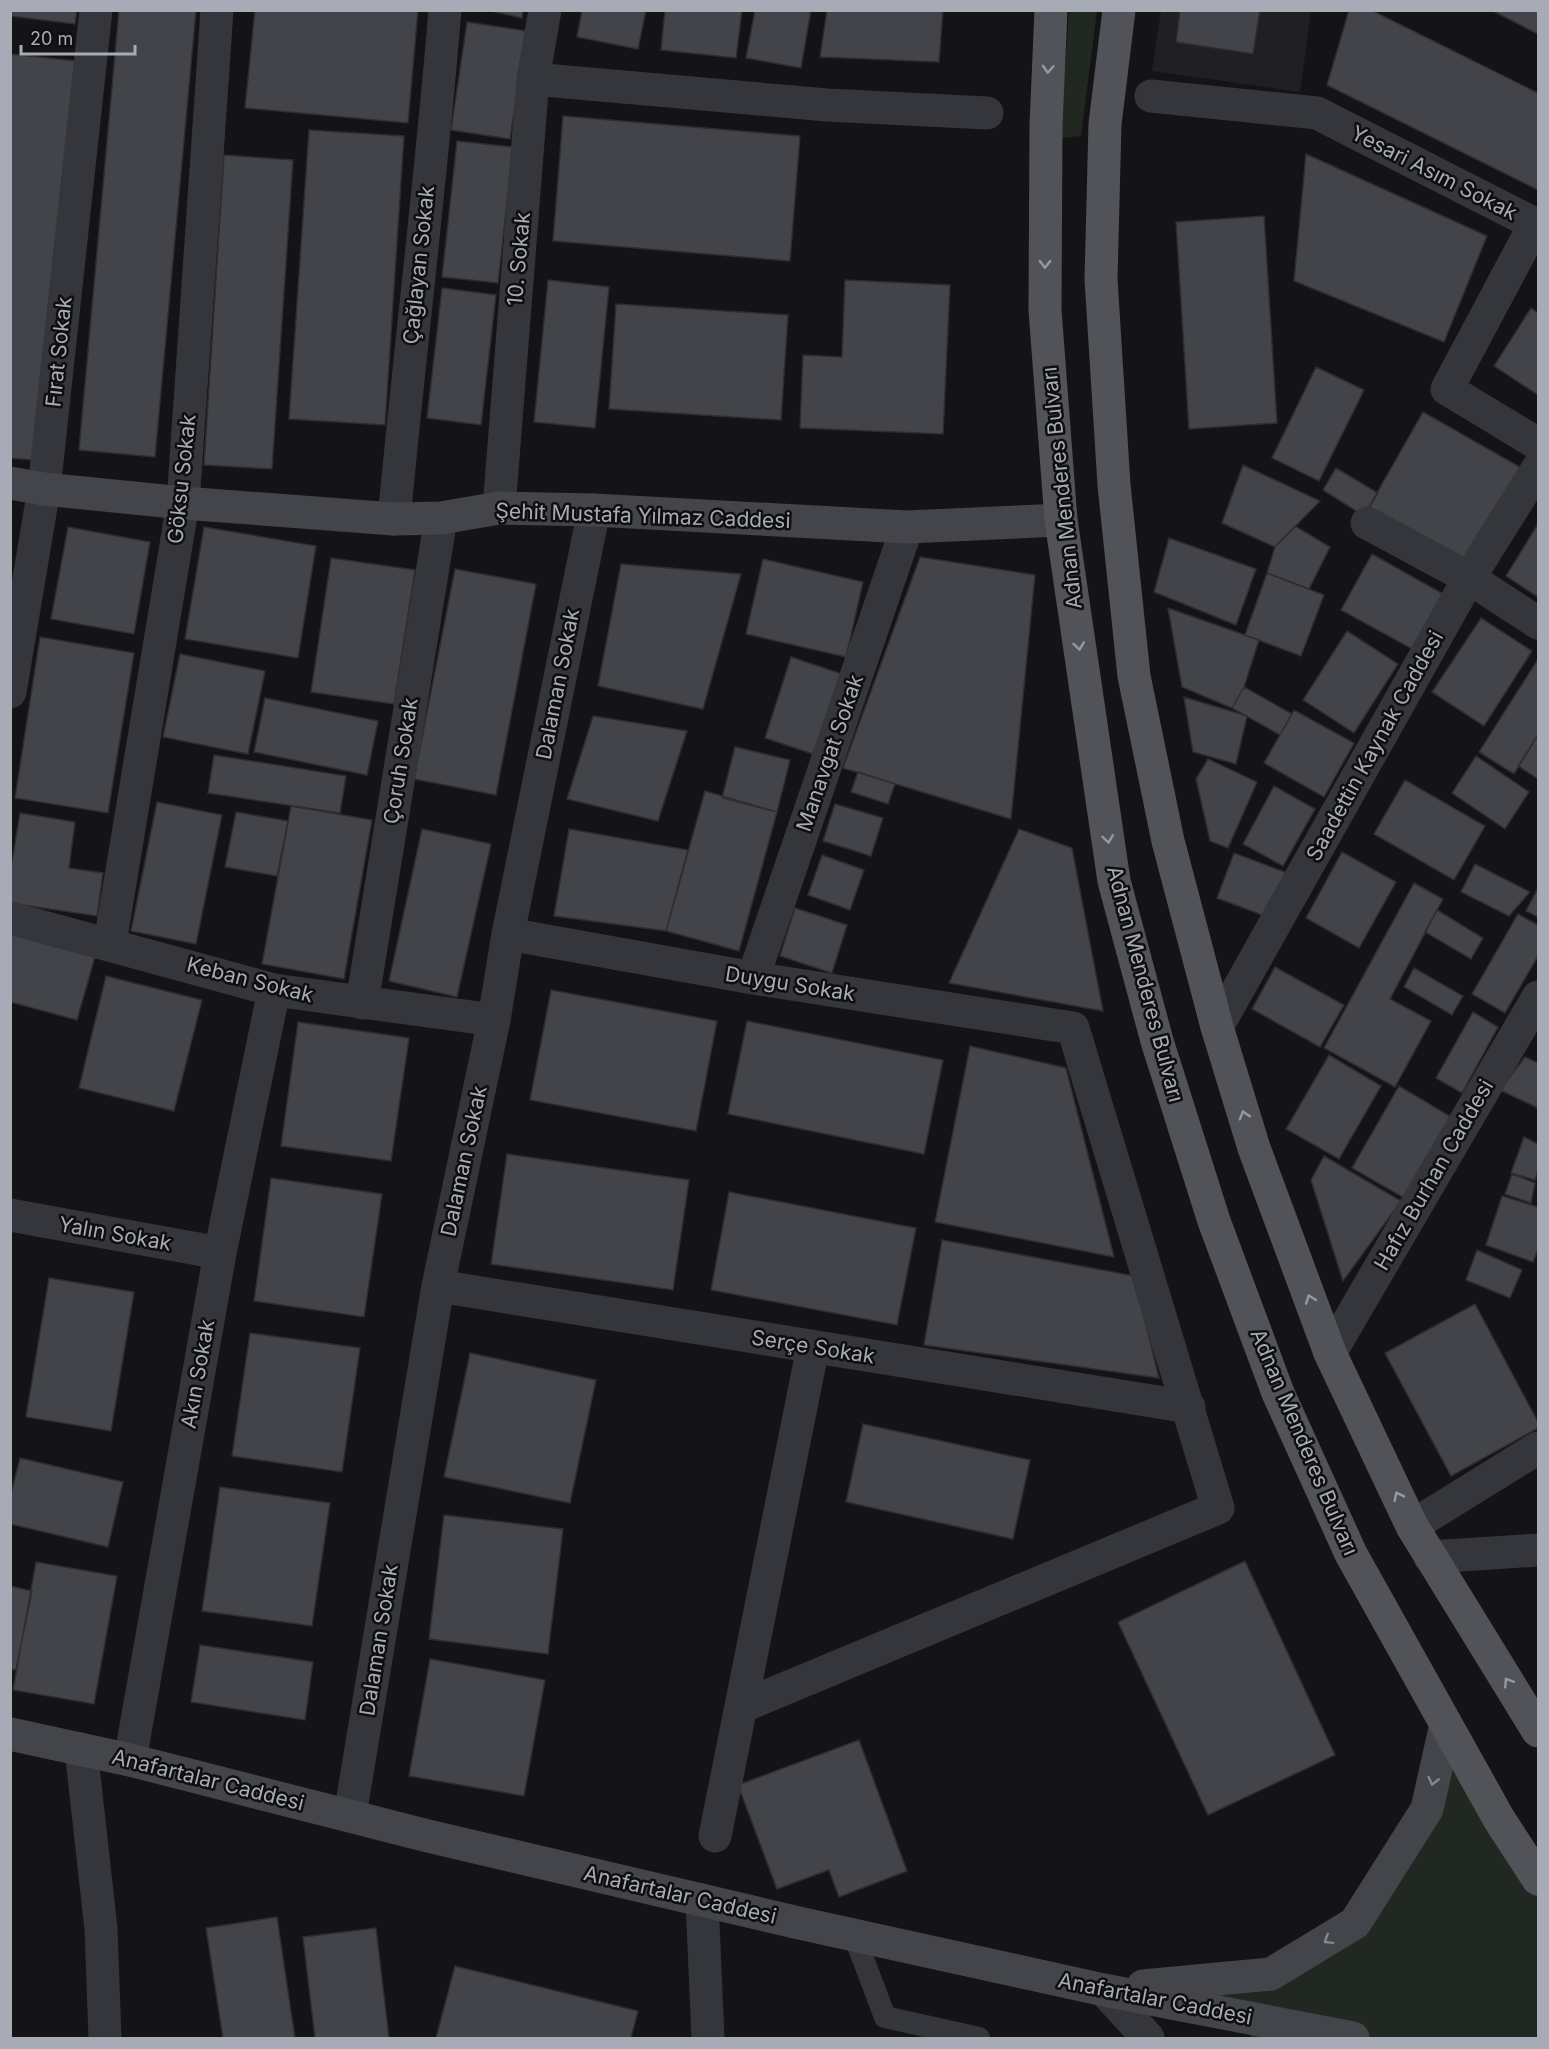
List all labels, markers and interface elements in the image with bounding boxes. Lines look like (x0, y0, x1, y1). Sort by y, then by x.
scale bar (21, 18, 135, 56)
text: 20 m (30, 28, 73, 49)
one-way arrow (1042, 64, 1055, 73)
street label: Yesari Asım Sokak (1347, 120, 1522, 225)
street label: Çağlayan Sokak (398, 184, 439, 345)
street label: 10. Sokak (502, 211, 535, 307)
one-way arrow (1039, 259, 1051, 268)
street label: Fırat Sokak (40, 295, 77, 408)
street label: Adnan Menderes Bulvarı (1036, 366, 1087, 610)
street label: Göksu Sokak (162, 412, 201, 545)
street label: Şehit Mustafa Yılmaz Caddesi (495, 498, 791, 533)
street label: Dalaman Sokak (531, 606, 584, 761)
street label: Saadettin Kaynak Caddesi (1301, 626, 1448, 865)
one-way arrow (1073, 641, 1085, 651)
street label: Manavgat Sokak (791, 671, 868, 835)
street label: Çoruh Sokak (378, 696, 423, 826)
one-way arrow (1101, 834, 1113, 843)
street label: Adnan Menderes Bulvarı (1102, 863, 1189, 1105)
street label: Keban Sokak (184, 952, 316, 1007)
street label: Duygu Sokak (723, 961, 857, 1006)
street label: Hafız Burhan Caddesi (1369, 1075, 1498, 1275)
street label: Dalaman Sokak (435, 1083, 492, 1238)
one-way arrow (1239, 1110, 1251, 1121)
street label: Yalın Sokak (57, 1211, 174, 1256)
one-way arrow (1304, 1294, 1317, 1305)
street label: Akın Sokak (176, 1317, 219, 1430)
street label: Serçe Sokak (750, 1324, 877, 1369)
street label: Adnan Menderes Bulvarı (1245, 1325, 1364, 1559)
one-way arrow (1394, 1491, 1405, 1502)
street label: Dalaman Sokak (354, 1562, 403, 1718)
one-way arrow (1503, 1678, 1515, 1688)
street label: Anafartalar Caddesi (110, 1744, 307, 1815)
one-way arrow (1427, 1776, 1440, 1786)
street label: Anafartalar Caddesi (581, 1860, 779, 1929)
one-way arrow (1324, 1932, 1334, 1944)
street label: Anafartalar Caddesi (1056, 1967, 1254, 2030)

